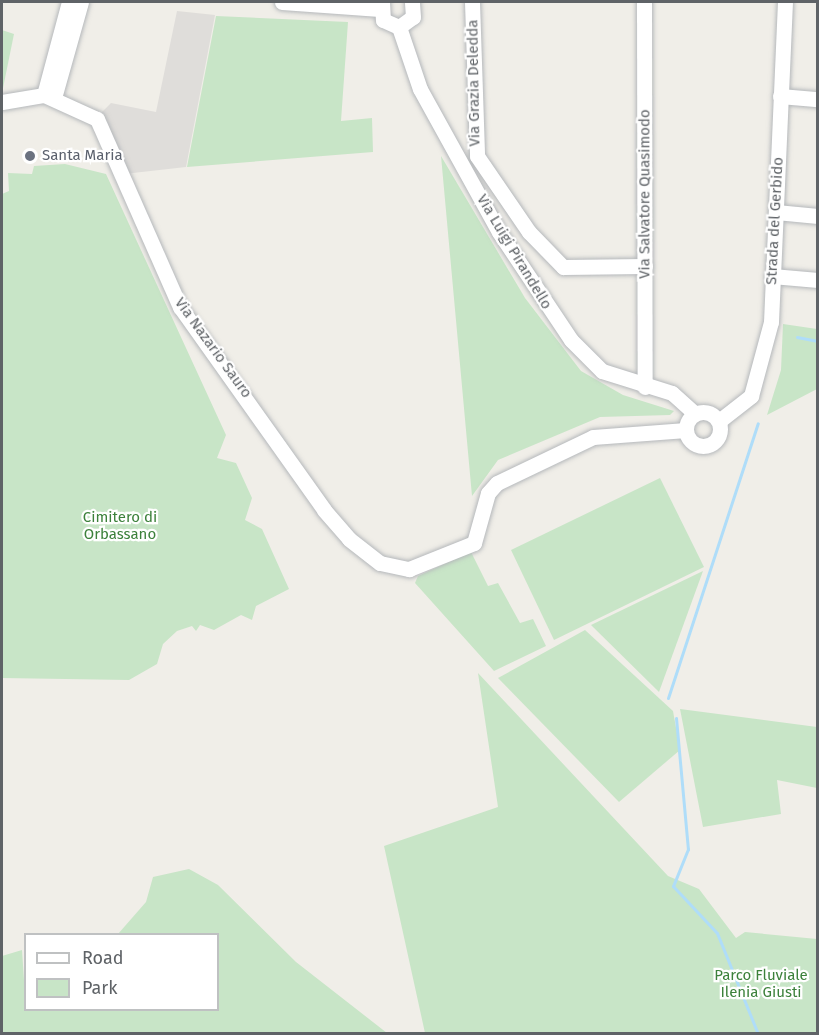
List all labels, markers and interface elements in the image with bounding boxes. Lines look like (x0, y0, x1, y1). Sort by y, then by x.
street label: Via Grazia Deledda (464, 19, 484, 147)
street label: Via Salvatore Quasimodo (636, 109, 654, 279)
place label: Santa Maria (42, 147, 123, 165)
marker: Santa Maria (23, 149, 37, 163)
street label: Strada del Gerbido (763, 157, 787, 285)
street label: Via Luigi Pirandello (473, 191, 555, 313)
street label: Via Nazario Sauro (171, 294, 255, 402)
park label: Cimitero di Orbassano (83, 508, 157, 543)
legend (24, 933, 219, 1011)
text: Road (82, 947, 124, 969)
park label: Parco Fluviale Ilenia Giusti (714, 966, 808, 1001)
text: Park (82, 977, 117, 999)

